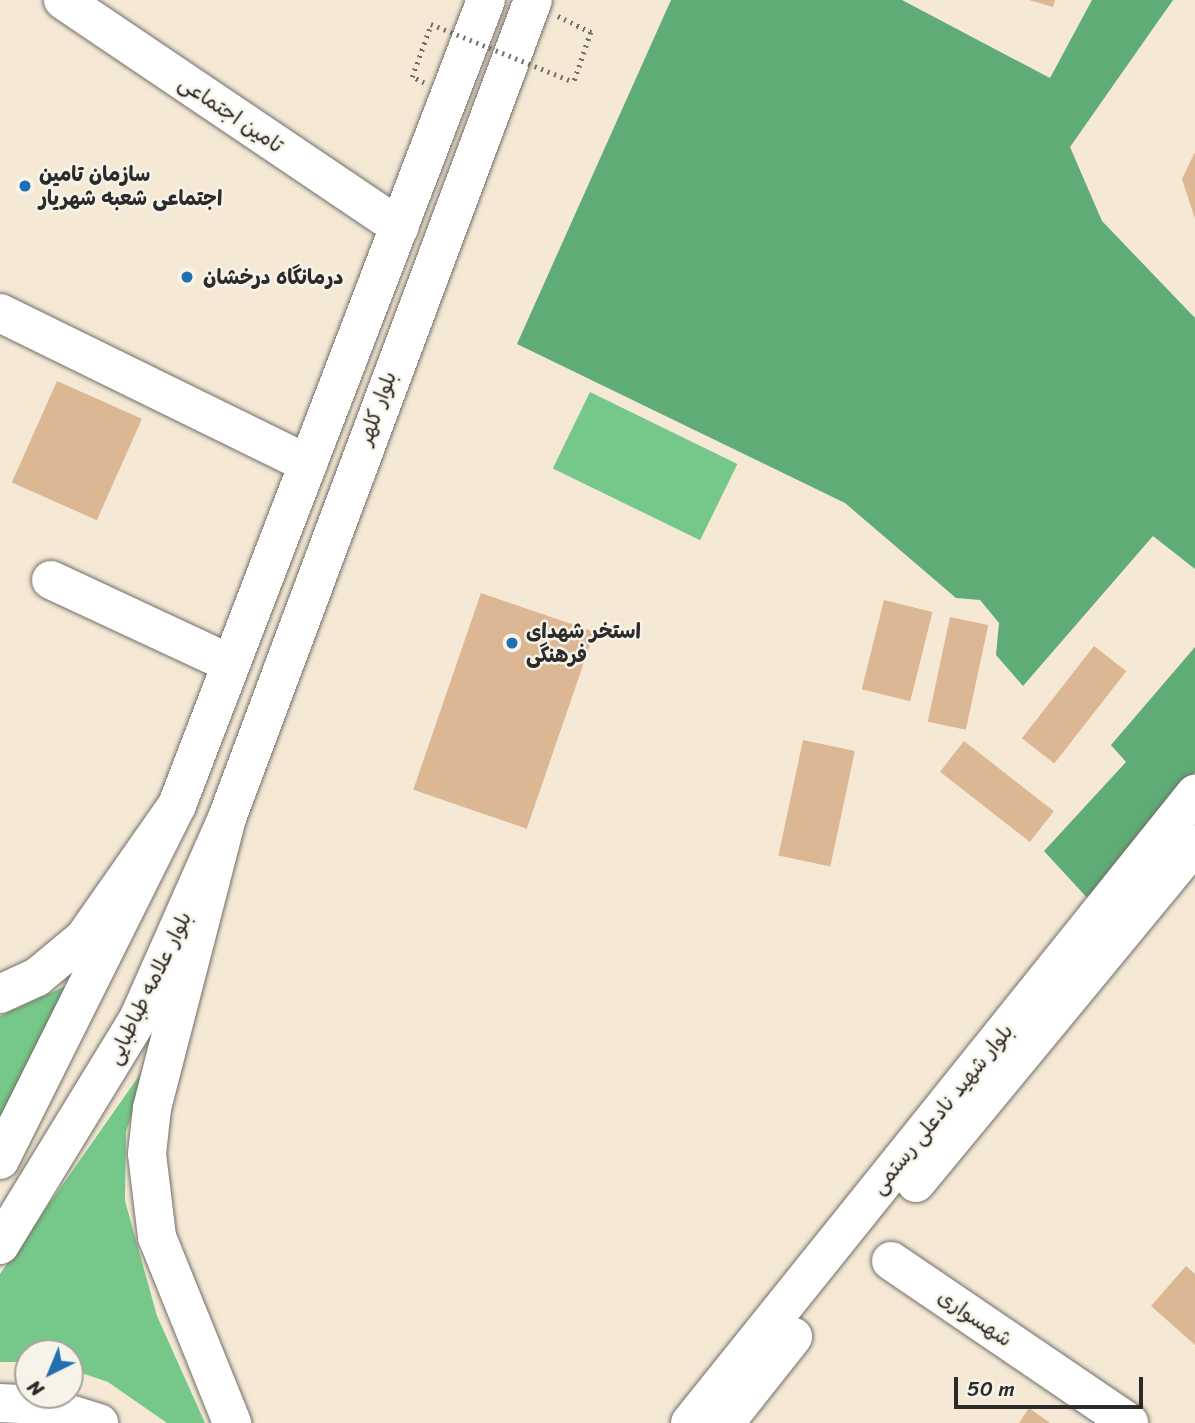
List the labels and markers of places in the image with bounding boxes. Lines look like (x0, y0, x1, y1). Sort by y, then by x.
place label: سازمان تامین اجتماعی شعبه شهریار (39, 161, 222, 211)
marker: سازمان تامین اجتماعی شعبه شهریار (17, 178, 33, 194)
place label: درمانگاه درخشان (203, 264, 343, 290)
marker: درمانگاه درخشان (177, 267, 197, 287)
place label: استخر شهدای فرهنگی (526, 618, 641, 668)
marker: استخر شهدای فرهنگی (504, 635, 520, 651)

